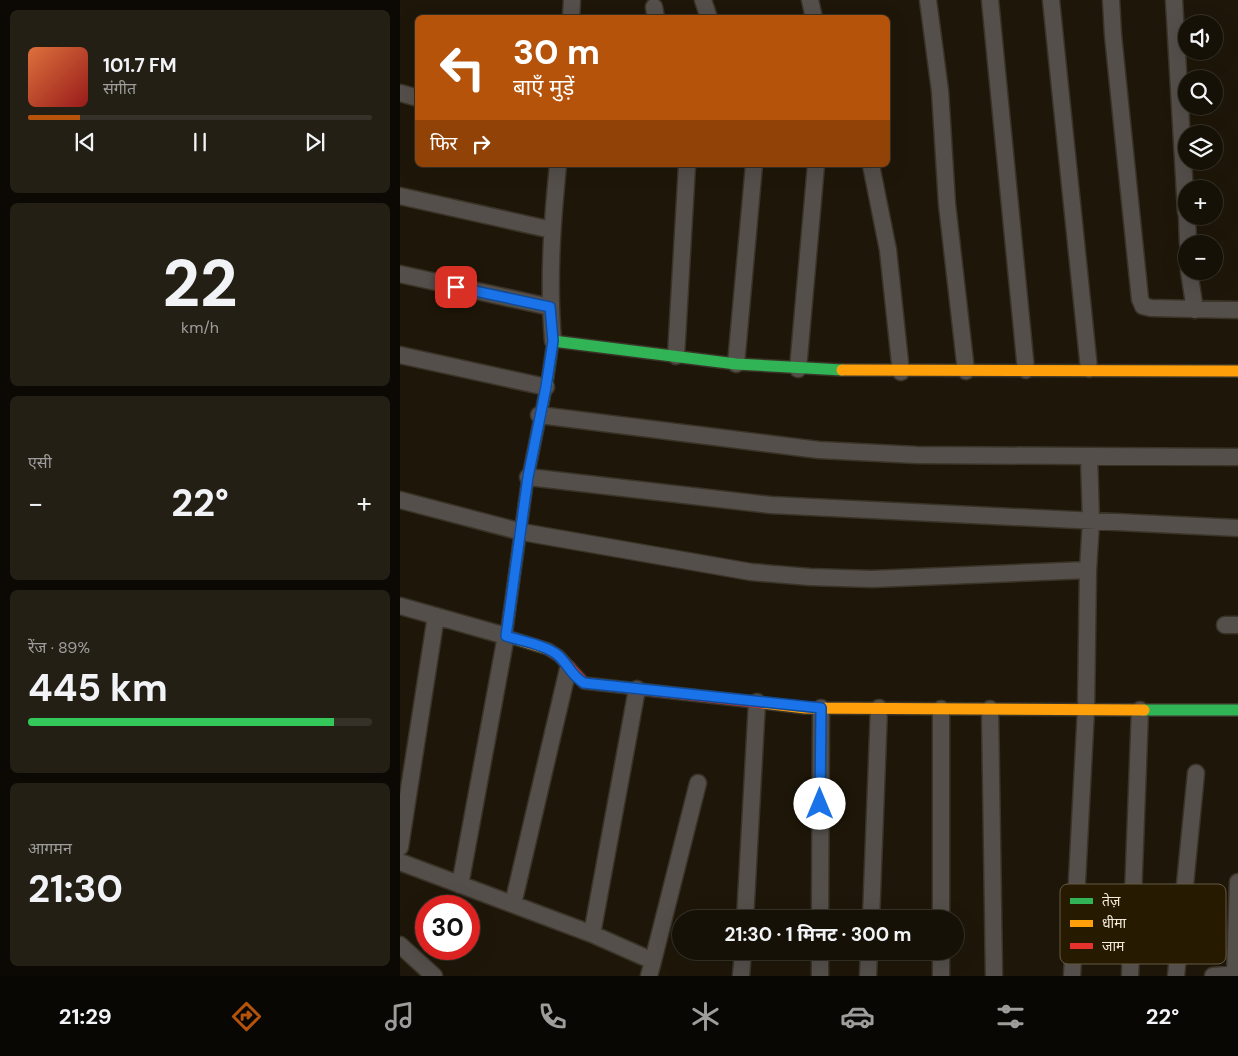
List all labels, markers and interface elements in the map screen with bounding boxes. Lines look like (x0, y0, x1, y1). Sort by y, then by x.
map controls (1178, 15, 1223, 280)
button: sound (1178, 15, 1223, 60)
text: 30 m (513, 29, 600, 75)
icon: left (430, 35, 495, 100)
text: 101.7 FM (103, 53, 177, 78)
button: search (1178, 70, 1223, 115)
text: बाएँ मुड़ें (513, 73, 574, 102)
text: संगीत (103, 78, 136, 99)
button: layers (1178, 125, 1223, 170)
icon: previous (71, 128, 99, 156)
icon: pause (186, 128, 214, 156)
icon: next (301, 128, 329, 156)
icon: right (467, 130, 495, 158)
text: फिर (430, 131, 457, 156)
button: + (1178, 180, 1223, 225)
button: − (1178, 235, 1223, 280)
text: 22 (162, 242, 238, 326)
pin (435, 266, 477, 308)
icon: arrive (442, 273, 470, 301)
text: km/h (181, 317, 219, 338)
text: एसी (28, 452, 52, 473)
text: 22° (171, 478, 229, 528)
text: − (28, 485, 43, 522)
text: + (357, 485, 372, 522)
text: रेंज · 89% (28, 637, 90, 658)
text: 445 km (28, 663, 168, 713)
position arrow (793, 777, 845, 829)
text: आगमन (28, 838, 72, 859)
text: 21:30 (28, 864, 123, 914)
legend (1060, 884, 1226, 964)
text: तेज़ (1102, 892, 1121, 910)
speed limit sign: 30 (415, 895, 480, 960)
text: धीमा (1102, 914, 1127, 932)
text: 21:30 · 1 मिनट · 300 m (725, 922, 911, 947)
text: जाम (1102, 937, 1125, 955)
icon: directions (229, 999, 264, 1034)
icon: music (382, 999, 417, 1034)
icon: phone (535, 999, 570, 1034)
icon: climate (688, 999, 723, 1034)
icon: car (840, 999, 875, 1034)
icon: filters (993, 999, 1028, 1034)
text: 21:29 (59, 1002, 112, 1031)
text: 22° (1146, 1002, 1179, 1031)

